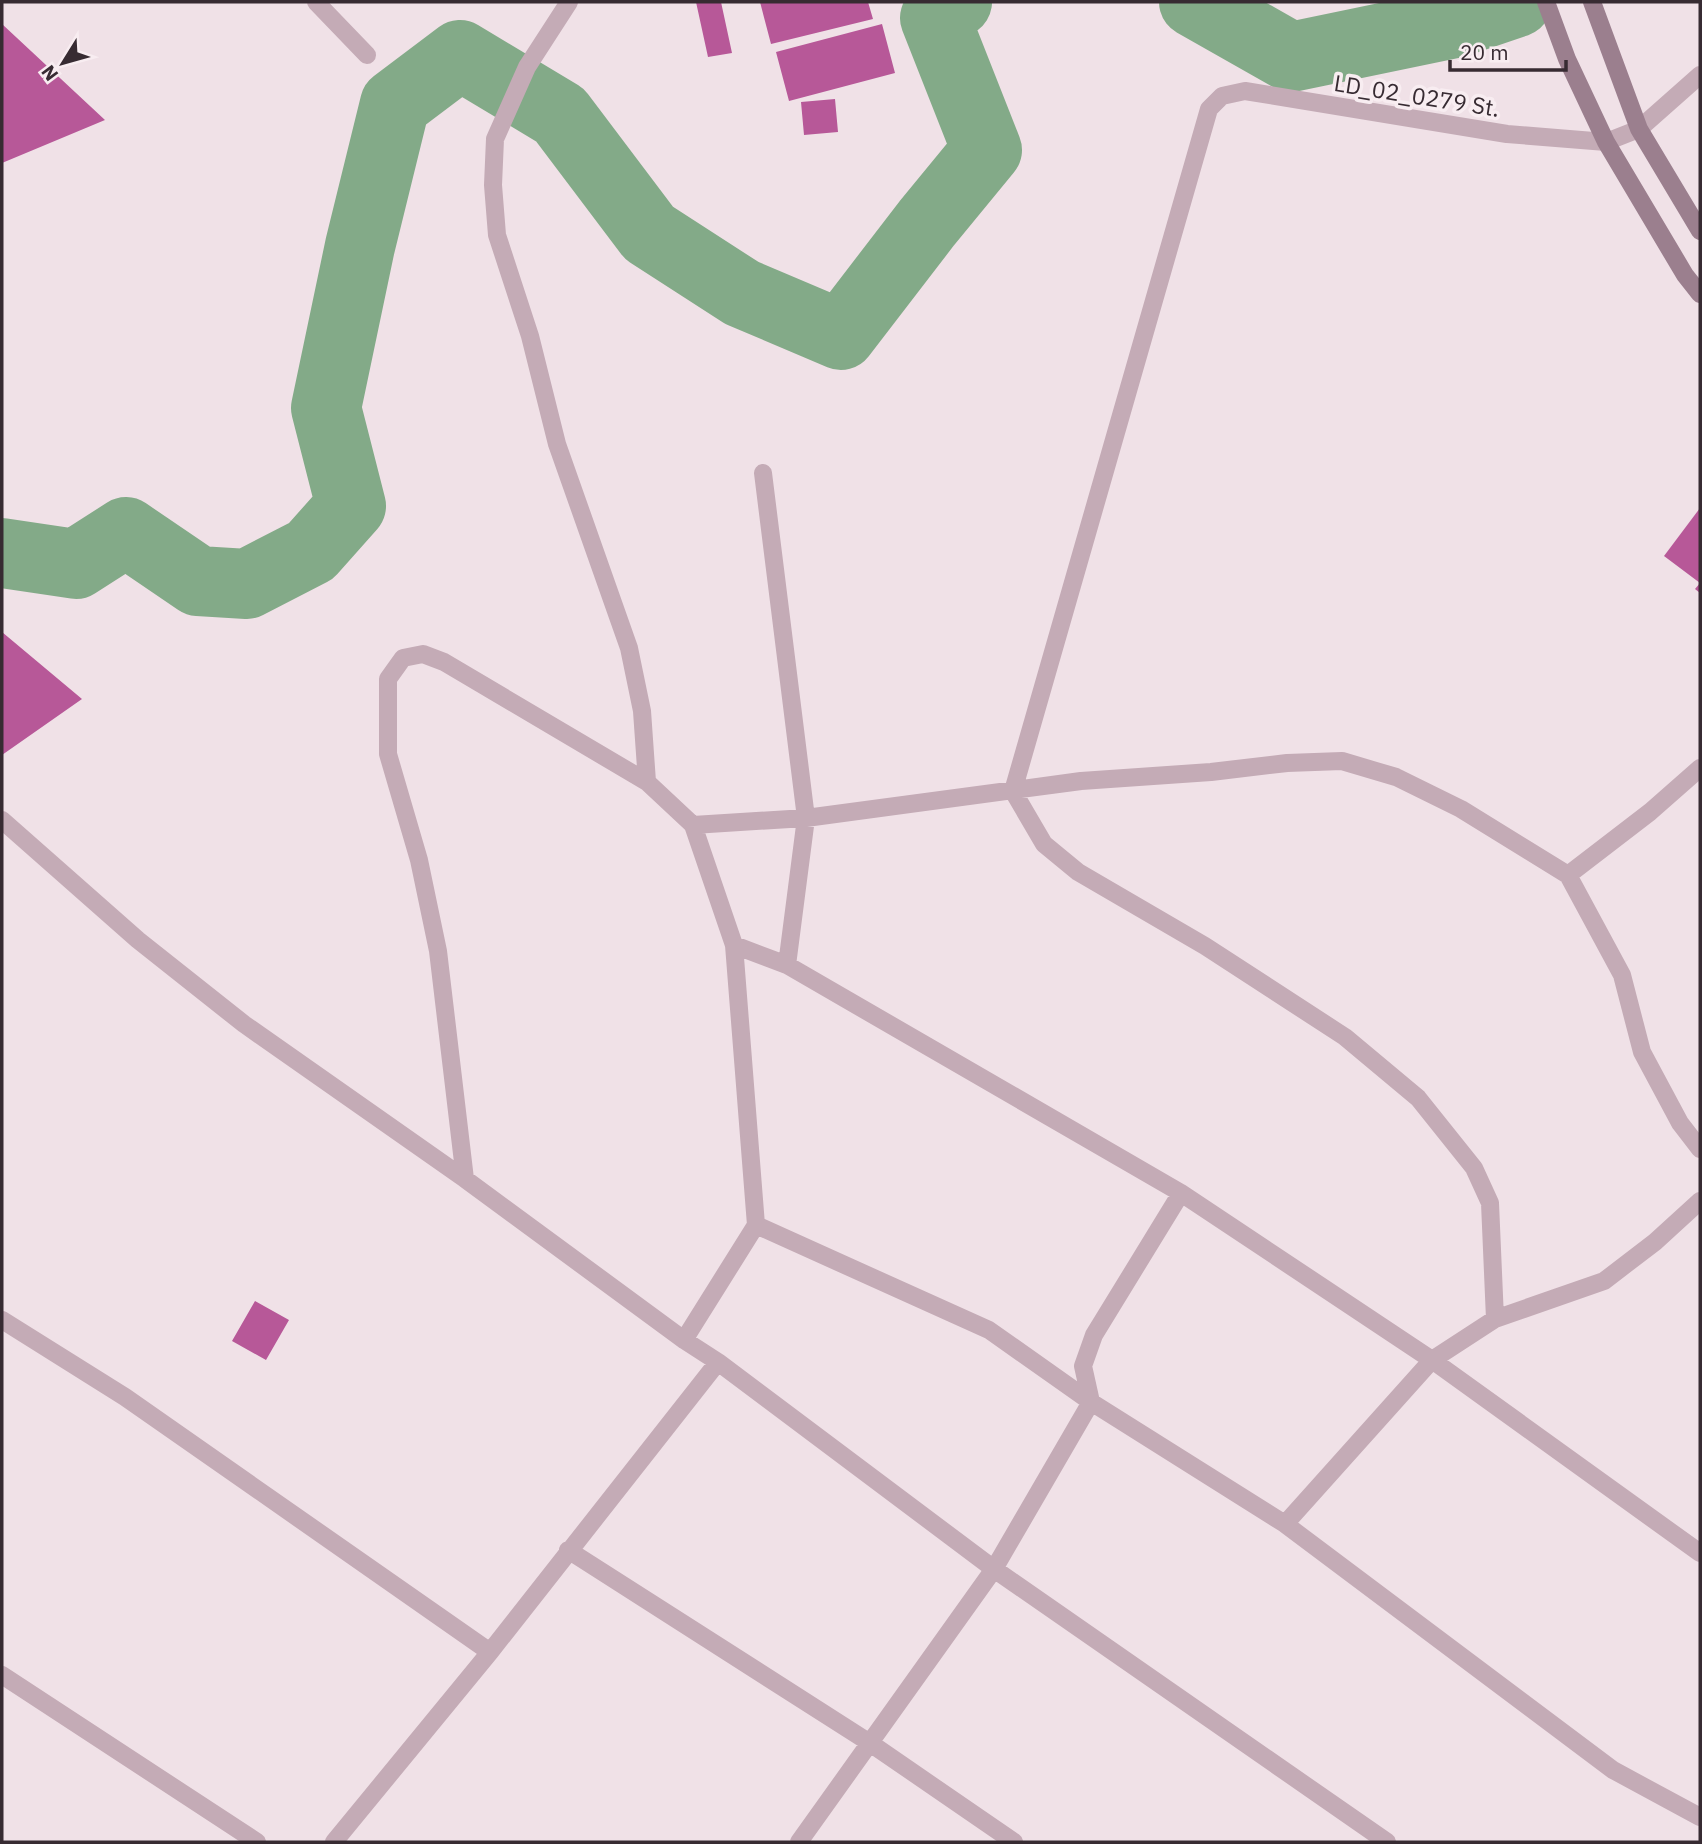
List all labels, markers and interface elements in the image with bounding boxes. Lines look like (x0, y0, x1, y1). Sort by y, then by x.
north arrow (28, 28, 98, 98)
scale bar (1450, 28, 1566, 72)
text: 20 m (1460, 38, 1509, 66)
text: N (36, 61, 63, 86)
street label: LD_02_0279 St. (1332, 67, 1502, 123)

